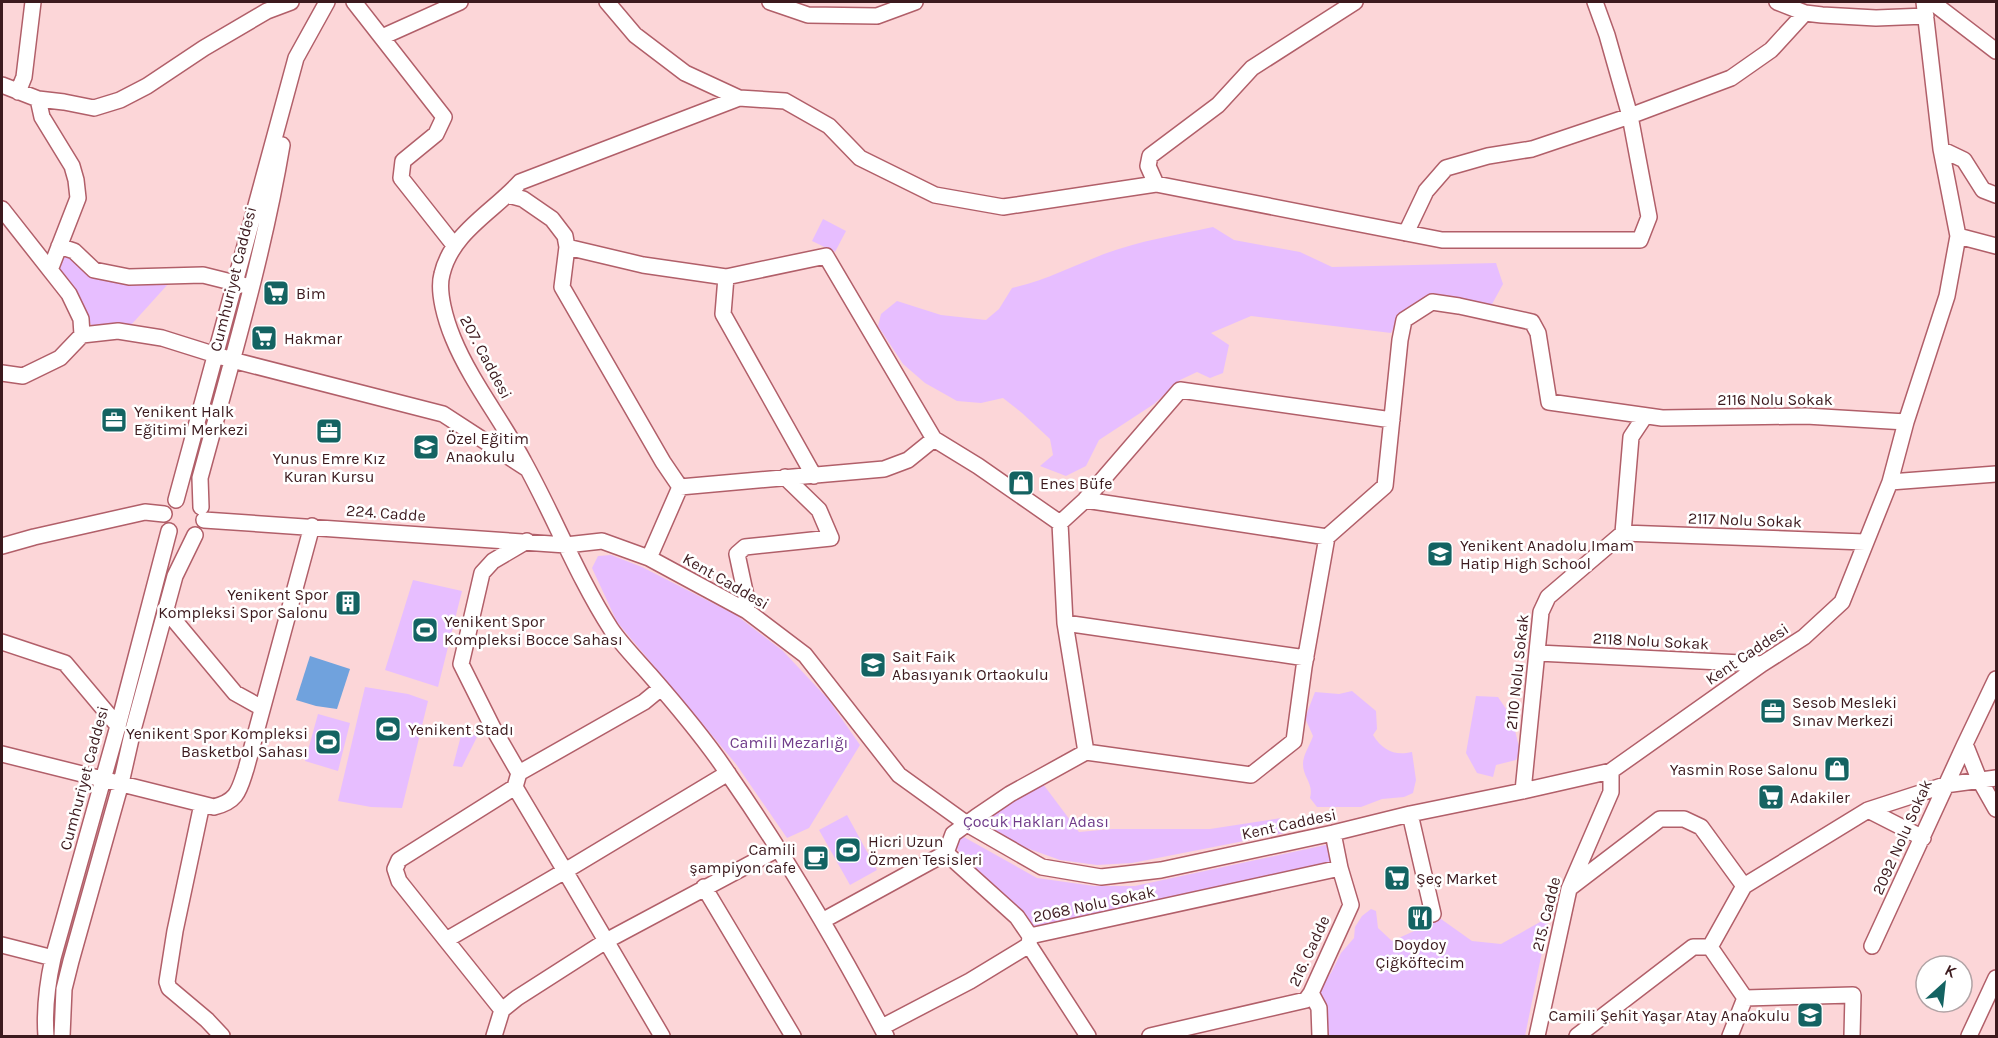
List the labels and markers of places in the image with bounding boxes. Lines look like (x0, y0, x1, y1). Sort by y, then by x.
supermarket icon: Bim (261, 278, 291, 308)
place label: Bim (296, 284, 326, 303)
supermarket icon: Hakmar (249, 323, 279, 353)
place label: Hakmar (284, 329, 342, 348)
place label: Yenikent Halk Eğitimi Merkezi (134, 402, 248, 439)
office icon: Yenikent Halk Eğitimi Merkezi (99, 405, 129, 435)
office icon: Yunus Emre Kız Kuran Kursu (314, 416, 344, 446)
place label: Özel Eğitim Anaokulu (446, 429, 529, 466)
school or university icon: Özel Eğitim Anaokulu (411, 432, 441, 462)
place label: Yunus Emre Kız Kuran Kursu (273, 449, 385, 486)
shop icon: Enes Büfe (1006, 468, 1036, 498)
place label: Enes Büfe (1040, 474, 1112, 493)
place label: Yenikent Anadolu Imam Hatip High School (1460, 536, 1634, 573)
school or university icon: Yenikent Anadolu Imam Hatip High School (1425, 539, 1455, 569)
place label: Yenikent Spor Kompleksi Spor Salonu (158, 585, 328, 622)
building icon: Yenikent Spor Kompleksi Spor Salonu (333, 588, 363, 618)
place label: Yenikent Spor Kompleksi Bocce Sahası (444, 612, 623, 649)
sports icon: Yenikent Spor Kompleksi Bocce Sahası (410, 615, 440, 645)
place label: Sait Faik Abasıyanık Ortaokulu (892, 647, 1049, 684)
school or university icon: Sait Faik Abasıyanık Ortaokulu (858, 650, 888, 680)
place label: Sesob Mesleki Sınav Merkezi (1792, 693, 1897, 730)
office icon: Sesob Mesleki Sınav Merkezi (1758, 696, 1788, 726)
sports icon: Yenikent Stadı (373, 714, 403, 744)
place label: Yenikent Stadı (408, 720, 514, 739)
place label: Yenikent Spor Kompleksi Basketbol Sahası (126, 724, 308, 761)
sports icon: Yenikent Spor Kompleksi Basketbol Sahası (313, 727, 343, 757)
shop icon: Yasmin Rose Salonu (1822, 754, 1852, 784)
place label: Yasmin Rose Salonu (1670, 760, 1818, 779)
supermarket icon: Adakiler (1756, 782, 1786, 812)
place label: Adakiler (1790, 788, 1850, 807)
place label: Hicri Uzun Özmen Tesisleri (868, 832, 982, 869)
sports icon: Hicri Uzun Özmen Tesisleri (833, 835, 863, 865)
place label: Camili şampiyon cafe (689, 840, 796, 877)
cafe icon: Camili şampiyon cafe (801, 843, 831, 873)
supermarket icon: Şeç Market (1382, 863, 1412, 893)
place label: Şeç Market (1416, 869, 1497, 888)
restaurant icon: Doydoy Çiğköftecim (1405, 903, 1435, 933)
place label: Doydoy Çiğköftecim (1375, 935, 1465, 972)
school or university icon: Camili Şehit Yaşar Atay Anaokulu (1795, 1000, 1825, 1030)
place label: Camili Şehit Yaşar Atay Anaokulu (1549, 1006, 1790, 1025)

